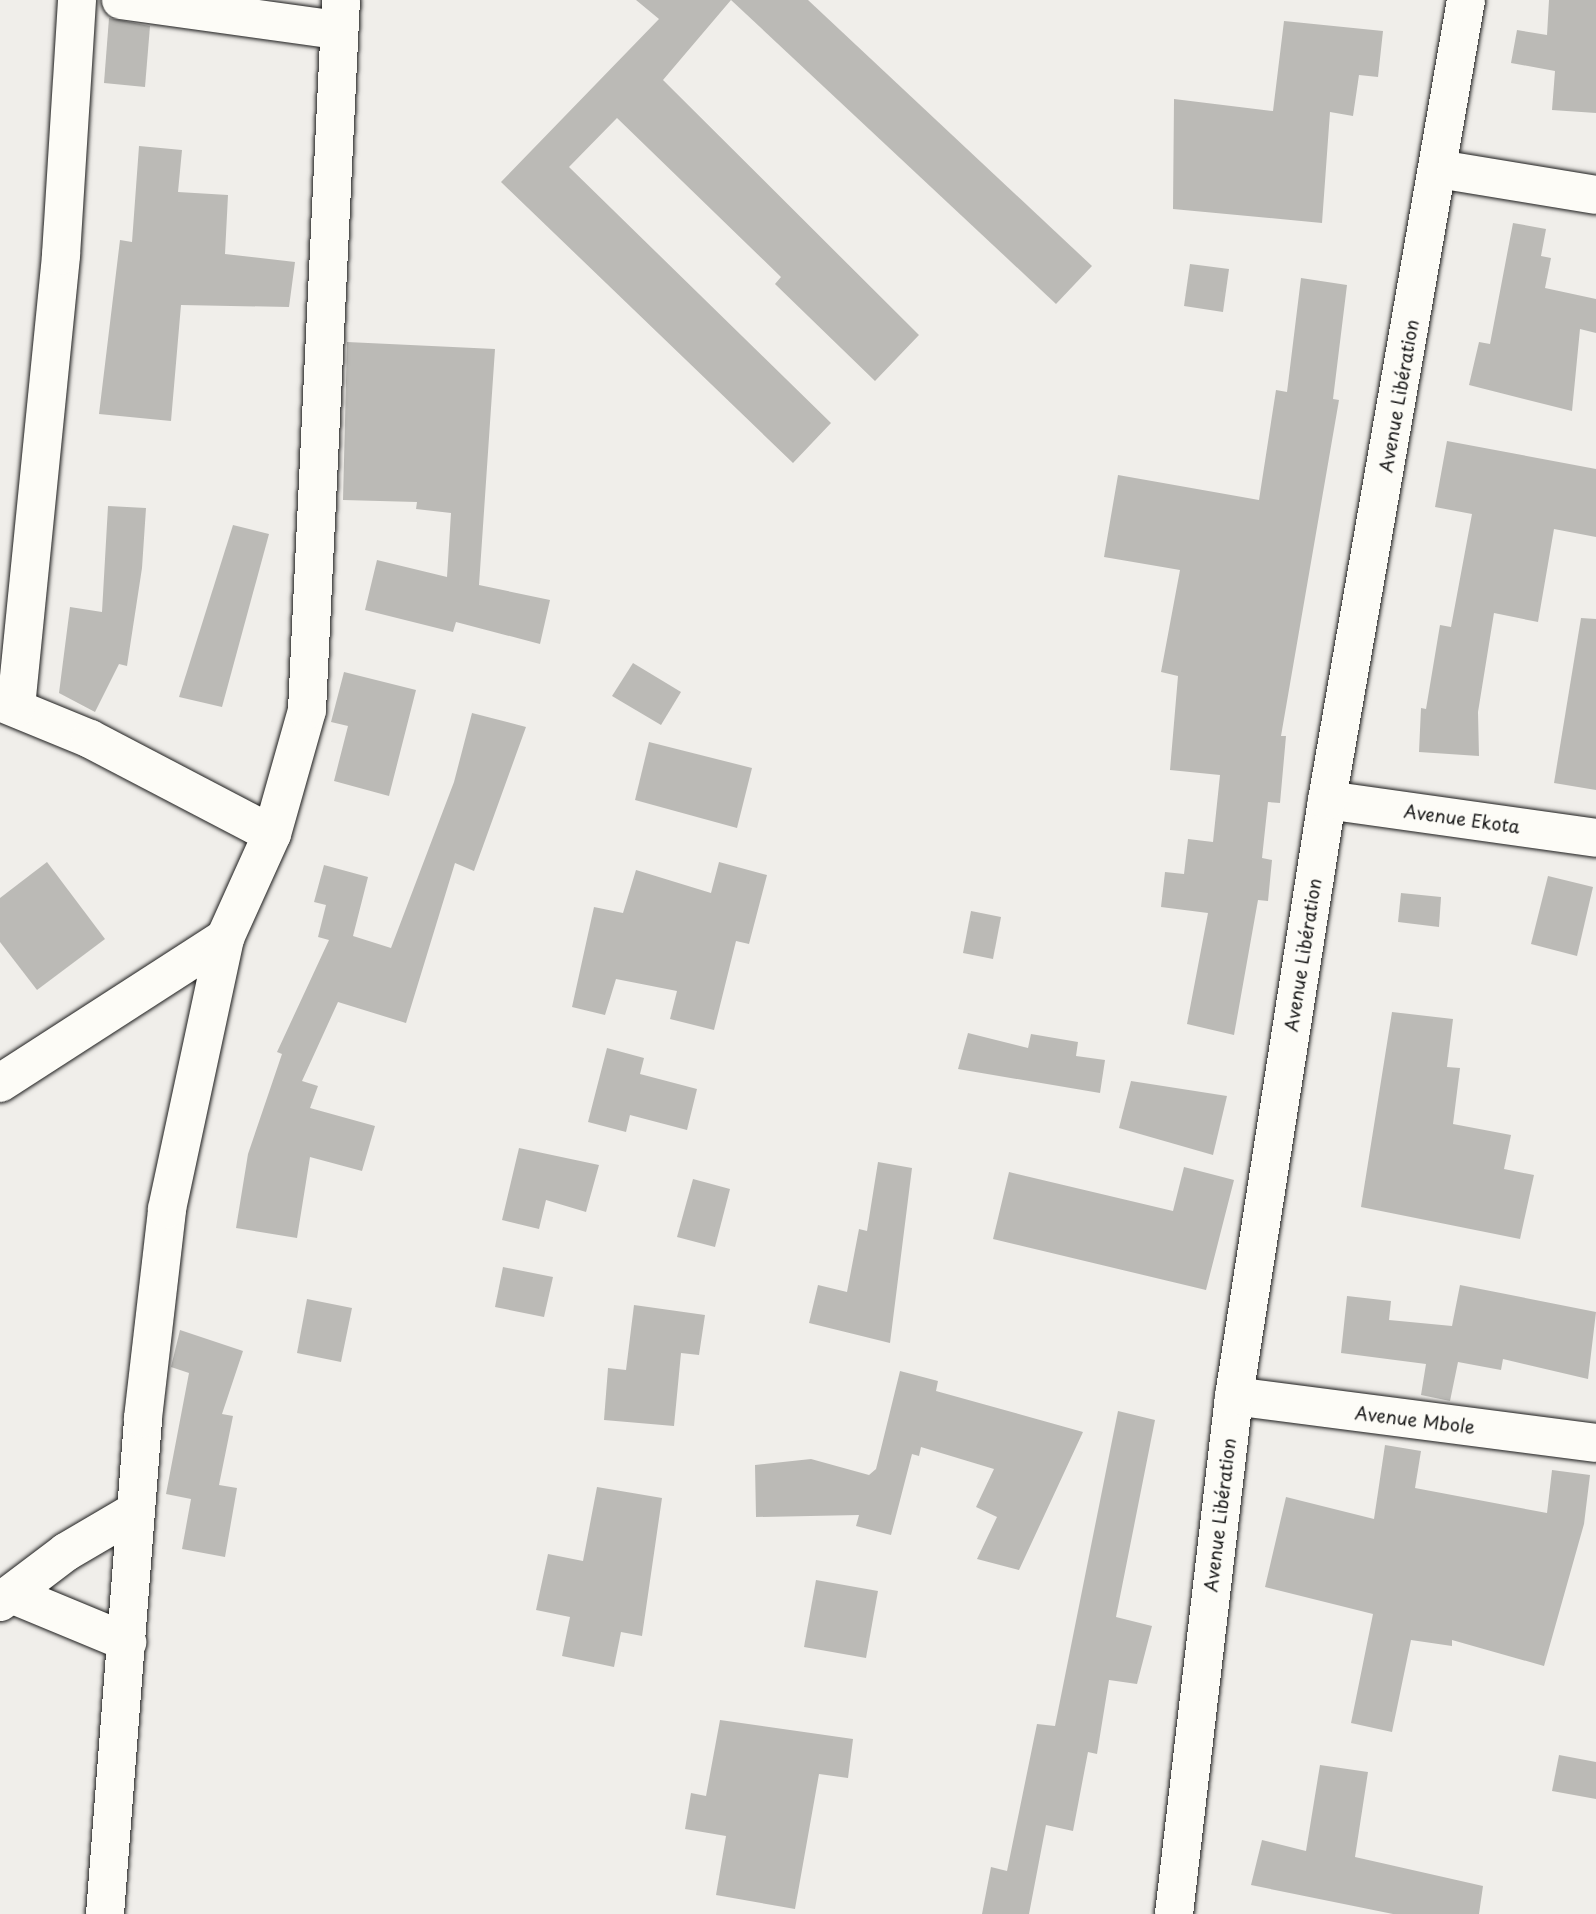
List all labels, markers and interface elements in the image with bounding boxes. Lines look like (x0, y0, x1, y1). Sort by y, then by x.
street label: Avenue Libération (1375, 319, 1423, 473)
street label: Avenue Ekota (1403, 800, 1521, 838)
street label: Avenue Libération (1280, 878, 1326, 1032)
street label: Avenue Mbole (1355, 1402, 1475, 1438)
street label: Avenue Libération (1200, 1438, 1240, 1592)

